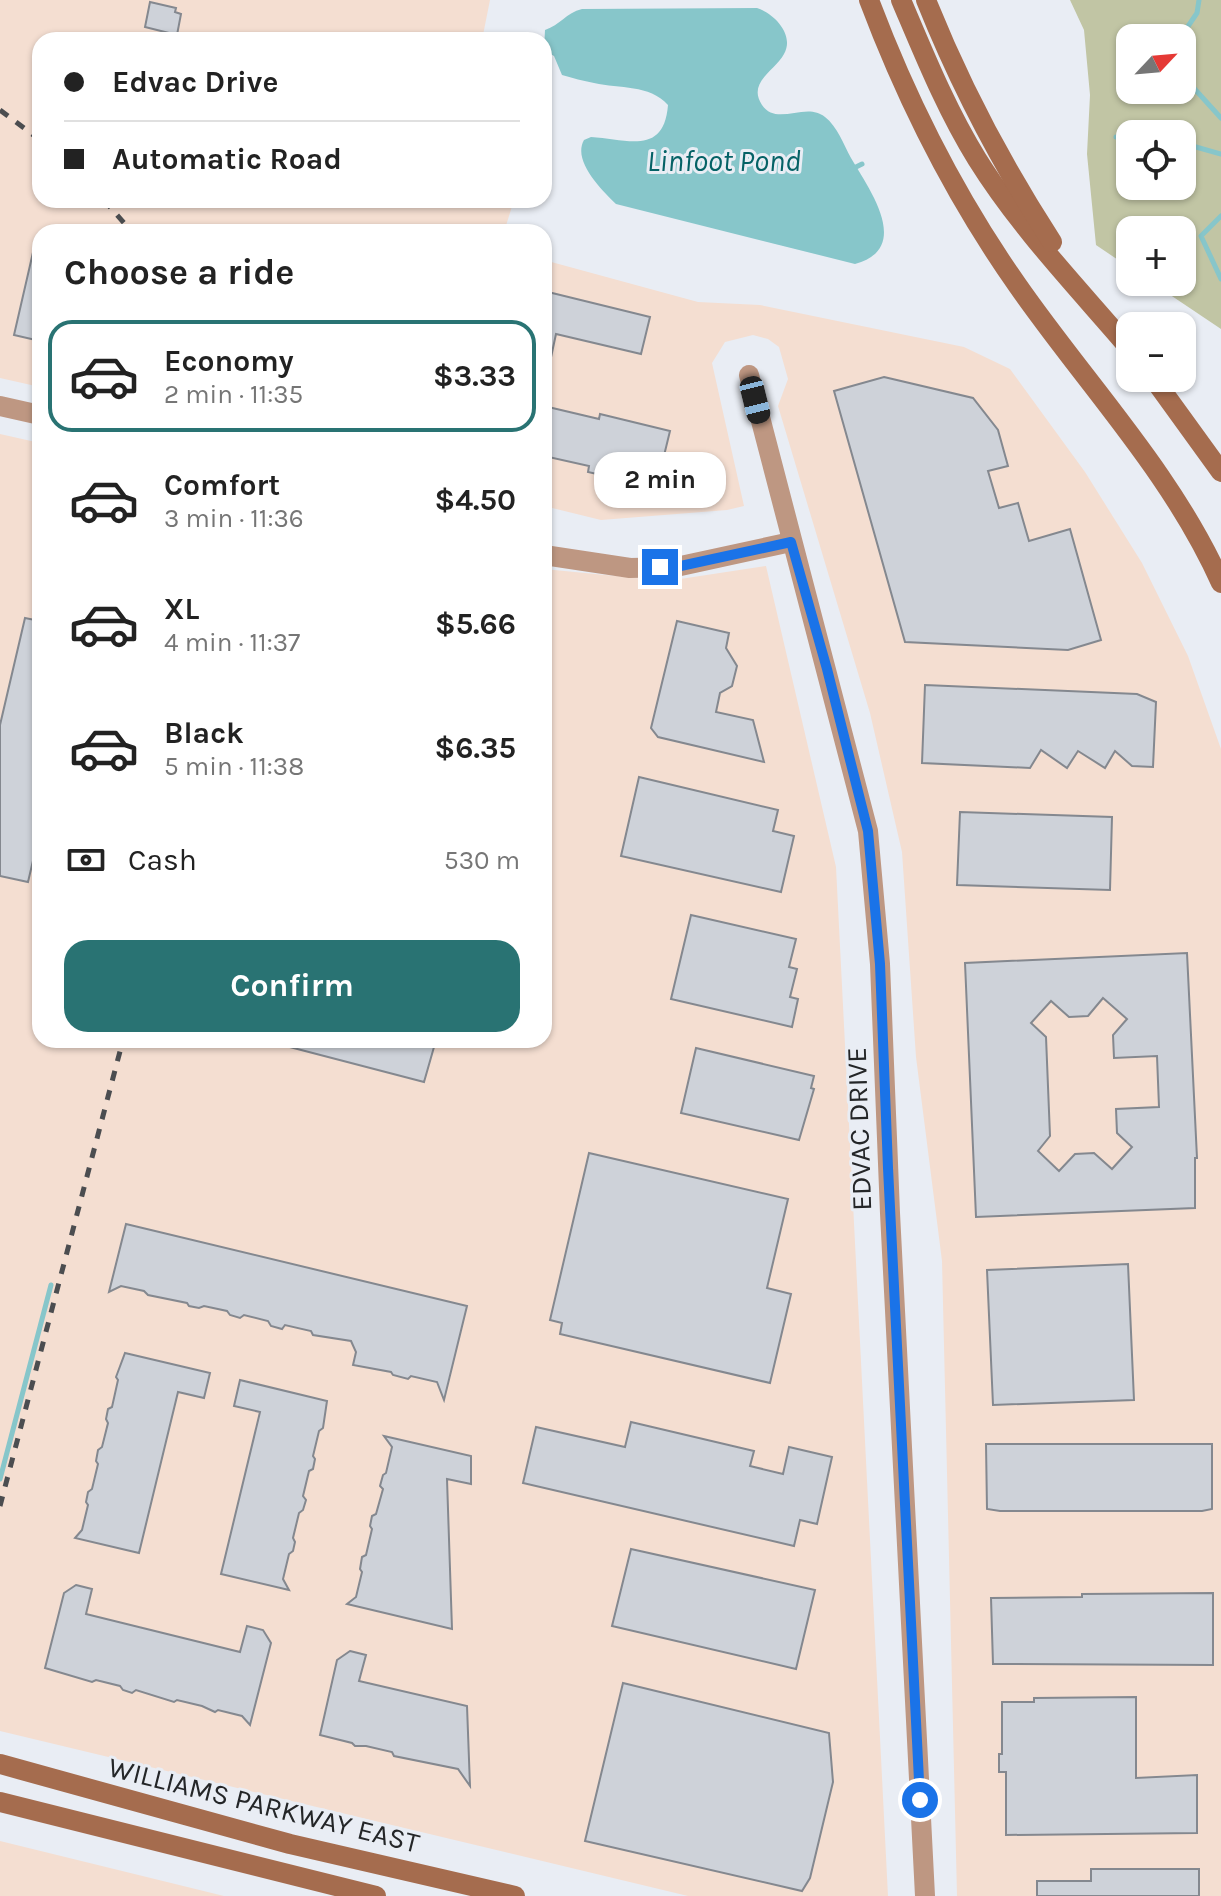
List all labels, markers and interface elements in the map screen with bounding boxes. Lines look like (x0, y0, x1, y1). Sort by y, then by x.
north arrow (1116, 24, 1196, 104)
map controls (1116, 24, 1196, 392)
text: Edvac Drive (112, 64, 278, 100)
button: locate (1116, 120, 1196, 200)
text: Automatic Road (112, 141, 342, 177)
water label: Linfoot Pond (647, 143, 801, 179)
button: + (1116, 216, 1196, 296)
text: Choose a ride (64, 251, 294, 293)
button: − (1116, 312, 1196, 392)
icon: car (68, 340, 140, 412)
text: Economy (164, 343, 294, 379)
text: $3.33 (433, 358, 516, 394)
car (738, 374, 772, 426)
text: 2 min · 11:35 (164, 379, 303, 410)
callout: 2 min (594, 451, 726, 507)
icon: car (68, 464, 140, 536)
text: 2 min (624, 464, 696, 495)
text: Comfort (164, 467, 280, 503)
text: $4.50 (435, 482, 516, 518)
text: 3 min · 11:36 (164, 503, 304, 534)
route end (642, 549, 678, 585)
icon: car (68, 588, 140, 660)
text: XL (164, 591, 199, 627)
text: $5.66 (435, 606, 516, 642)
text: 4 min · 11:37 (164, 627, 300, 658)
icon: car (68, 712, 140, 784)
text: Black (164, 715, 244, 751)
text: $6.35 (435, 730, 516, 766)
text: 5 min · 11:38 (164, 751, 304, 782)
icon: cash (64, 838, 108, 882)
text: Cash (128, 842, 197, 878)
text: 530 m (444, 845, 520, 876)
button: Confirm (64, 940, 520, 1032)
street label: EDVAC DRIVE (840, 1047, 878, 1211)
street label: WILLIAMS PARKWAY EAST (105, 1750, 423, 1860)
route start (902, 1782, 938, 1818)

